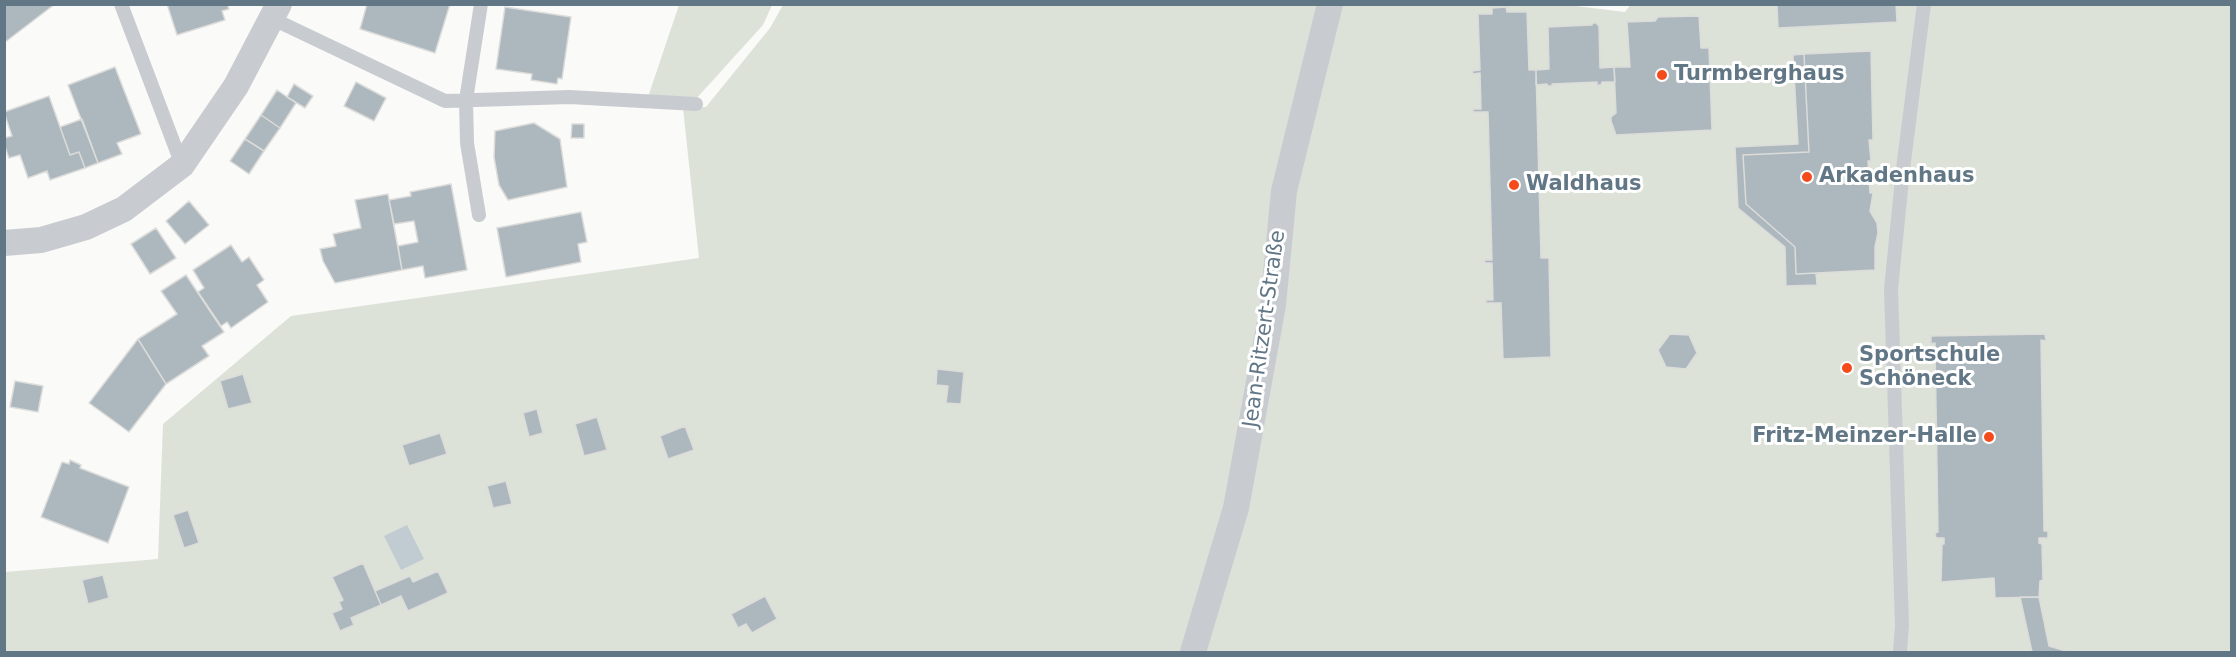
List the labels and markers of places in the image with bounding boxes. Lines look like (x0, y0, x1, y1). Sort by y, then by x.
place label: Turmberghaus (1674, 62, 1844, 88)
marker: Turmberghaus (1655, 68, 1669, 82)
place label: Arkadenhaus (1819, 164, 1975, 190)
marker: Arkadenhaus (1800, 170, 1814, 184)
place label: Waldhaus (1526, 172, 1641, 198)
marker: Waldhaus (1507, 178, 1521, 192)
place label: Sportschule Schöneck (1859, 343, 2000, 393)
marker: Sportschule Schöneck (1840, 361, 1854, 375)
place label: Fritz-Meinzer-Halle (1752, 424, 1977, 450)
marker: Fritz-Meinzer-Halle (1982, 430, 1996, 444)

